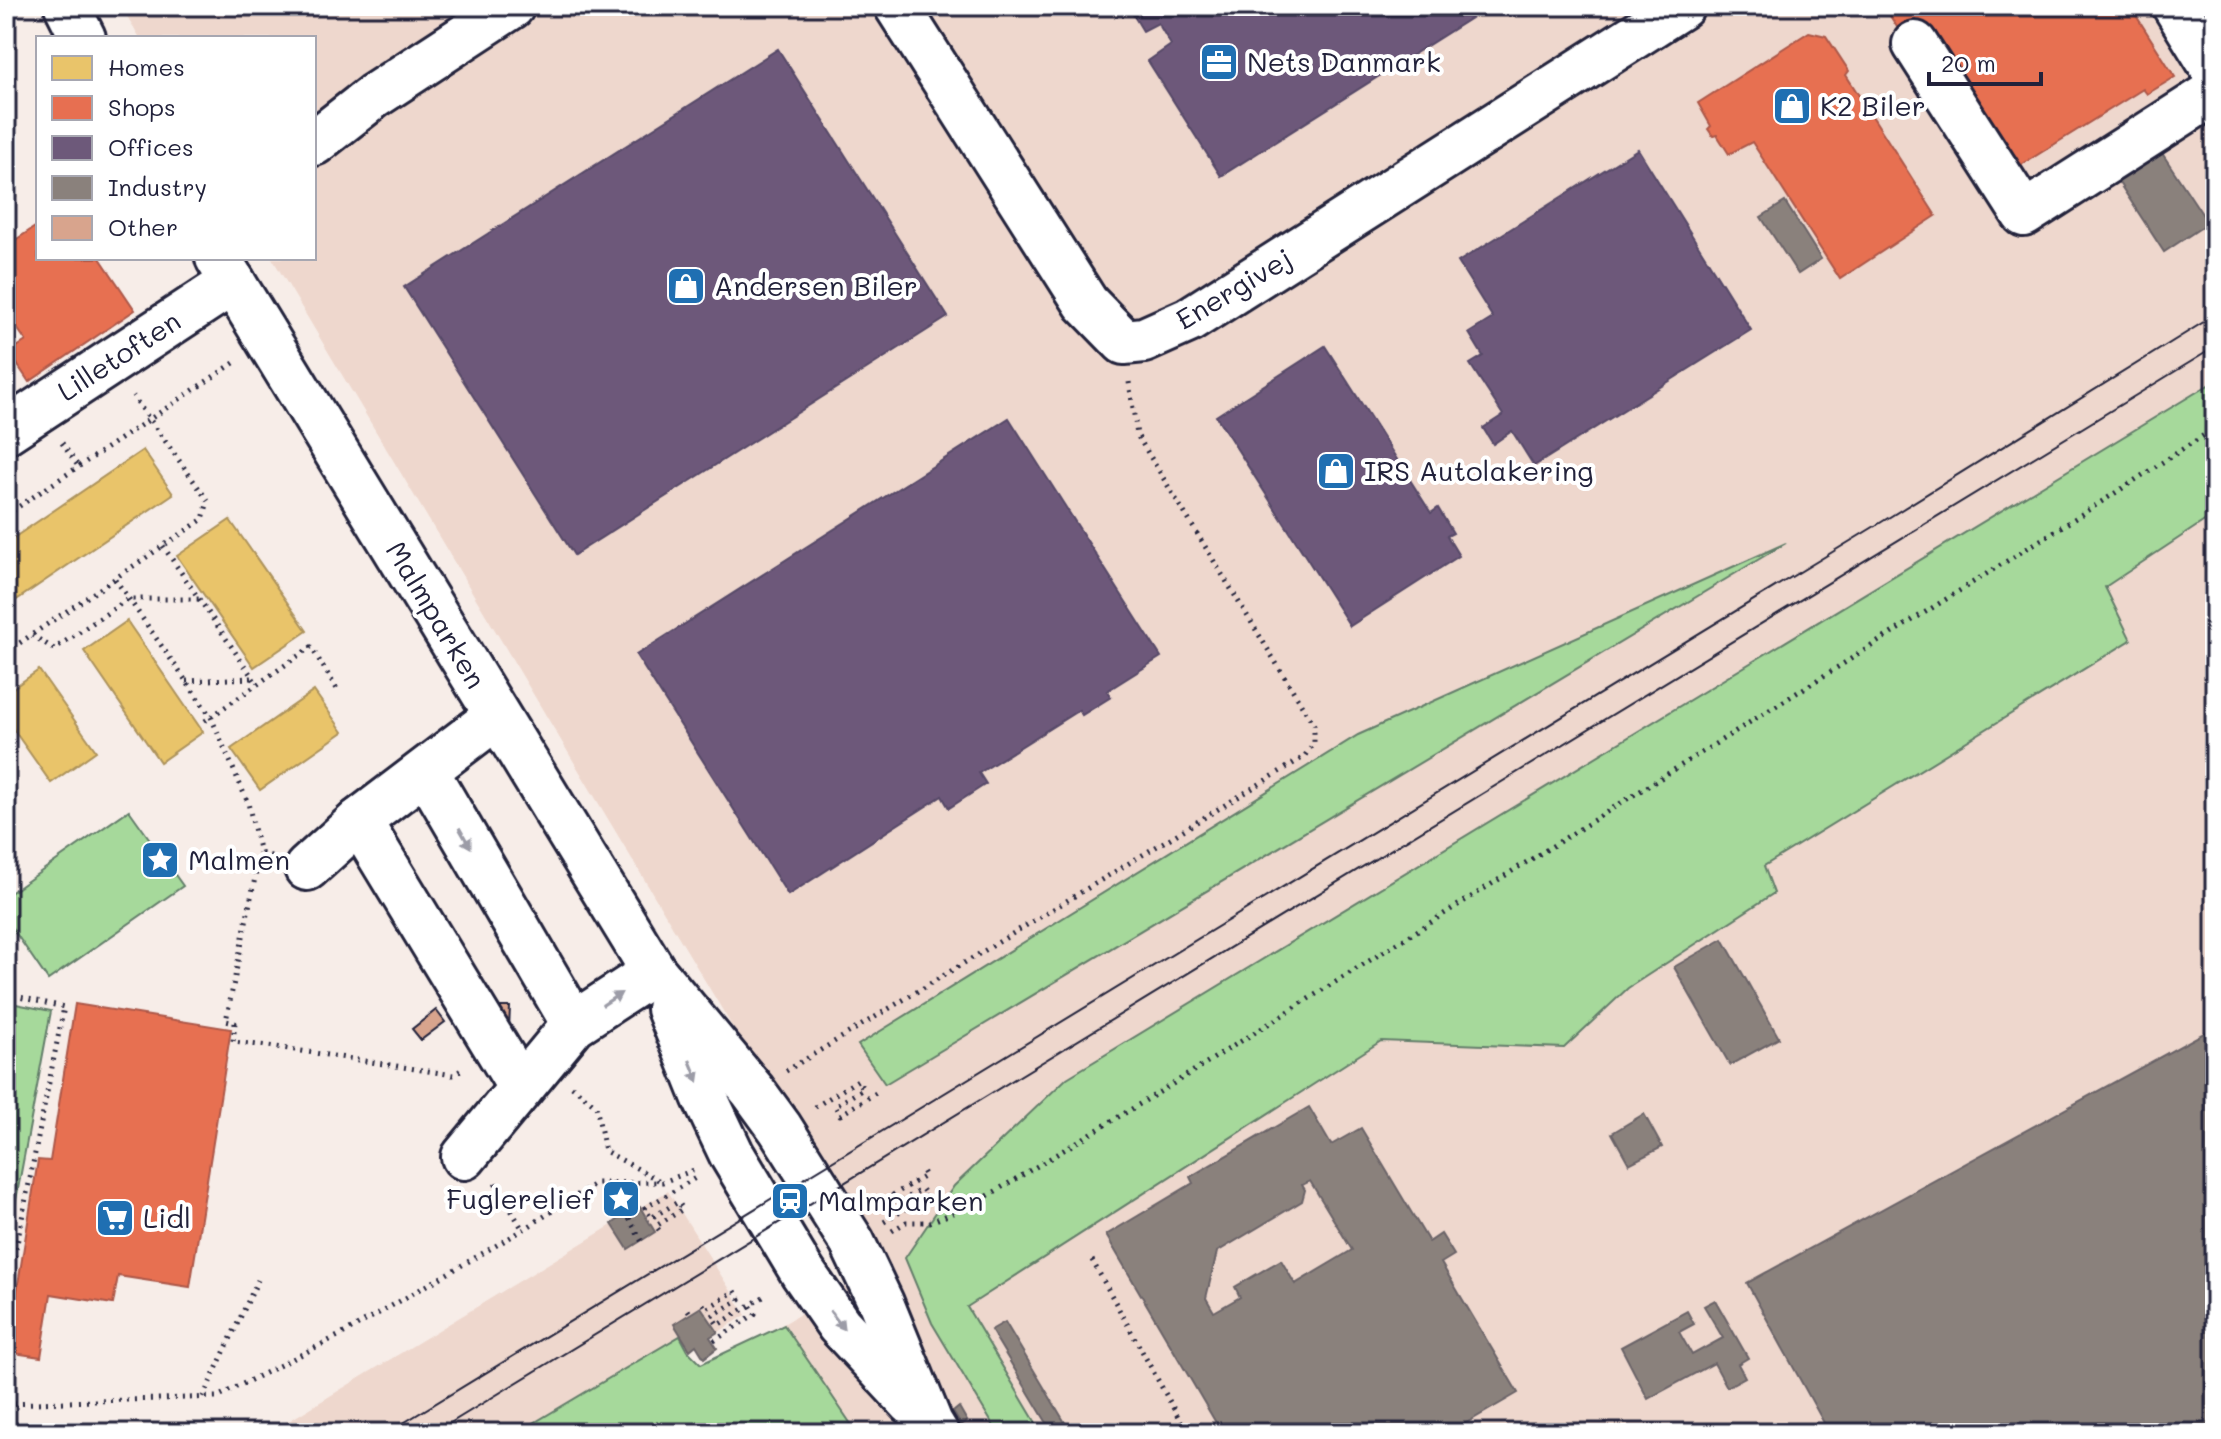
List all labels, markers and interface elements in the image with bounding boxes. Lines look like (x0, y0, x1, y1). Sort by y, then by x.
legend (36, 36, 316, 260)
scale bar (1929, 36, 2041, 86)
office icon: Nets Danmark (1198, 41, 1240, 83)
place label: Nets Danmark (1247, 43, 1441, 79)
text: 20 m (1941, 47, 1996, 78)
text: Homes (108, 51, 185, 82)
shop icon: K2 Biler (1771, 85, 1813, 127)
place label: K2 Biler (1820, 87, 1926, 123)
text: Shops (108, 91, 176, 122)
text: Offices (108, 131, 194, 162)
text: Industry (108, 171, 207, 202)
text: Other (108, 211, 178, 242)
street label: Energivej (1169, 239, 1298, 337)
shop icon: Andersen Biler (665, 265, 707, 307)
place label: Andersen Biler (714, 267, 918, 303)
street label: Lilletoften (50, 302, 187, 408)
shop icon: IRS Autolakering (1315, 450, 1357, 492)
place label: IRS Autolakering (1364, 452, 1594, 488)
street label: Malmparken (379, 534, 495, 695)
one-way arrow (458, 827, 472, 849)
place icon: Malmen (139, 839, 181, 881)
place label: Malmen (188, 841, 290, 877)
one-way arrow (601, 993, 623, 1007)
one-way arrow (687, 1059, 700, 1082)
place icon: Fuglerelief (600, 1178, 642, 1220)
place label: Fuglerelief (446, 1180, 594, 1216)
station icon: Malmparken (769, 1180, 811, 1222)
place label: Malmparken (818, 1182, 984, 1218)
supermarket icon: Lidl (94, 1197, 136, 1239)
place label: Lidl (143, 1199, 191, 1235)
one-way arrow (828, 1310, 844, 1330)

